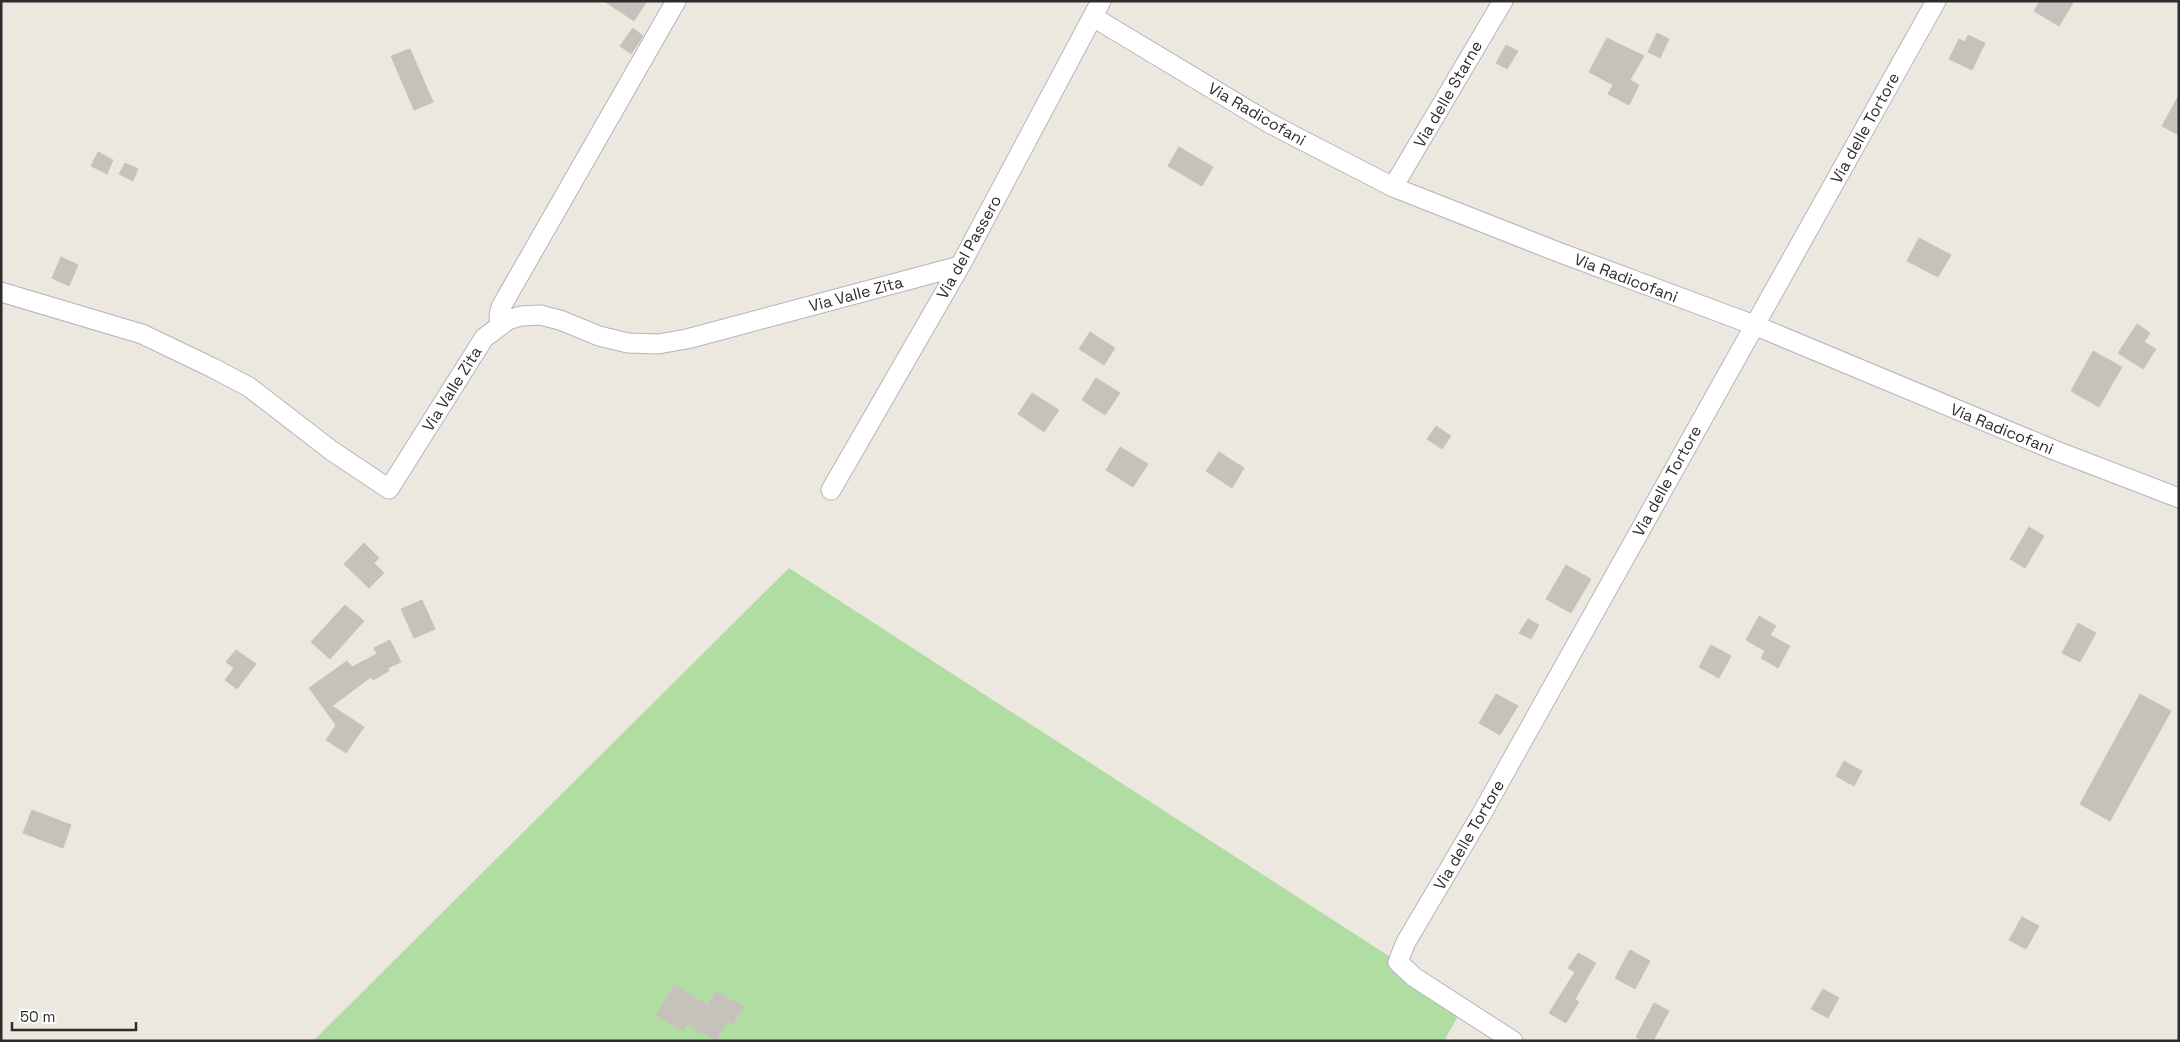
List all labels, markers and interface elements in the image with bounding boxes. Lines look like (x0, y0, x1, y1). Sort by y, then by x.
street label: Via delle Starne (1409, 37, 1487, 151)
street label: Via delle Tortore (1826, 69, 1904, 187)
street label: Via Radicofani (1204, 78, 1310, 150)
street label: Via del Passero (932, 191, 1006, 303)
street label: Via Radicofani (1571, 249, 1681, 307)
street label: Via Valle Zita (807, 271, 905, 317)
street label: Via Valle Zita (418, 342, 486, 436)
street label: Via Radicofani (1947, 399, 2057, 459)
street label: Via delle Tortore (1628, 422, 1706, 540)
street label: Via delle Tortore (1429, 776, 1509, 894)
scale bar (12, 1000, 136, 1032)
text: 50 m (20, 1007, 55, 1026)

